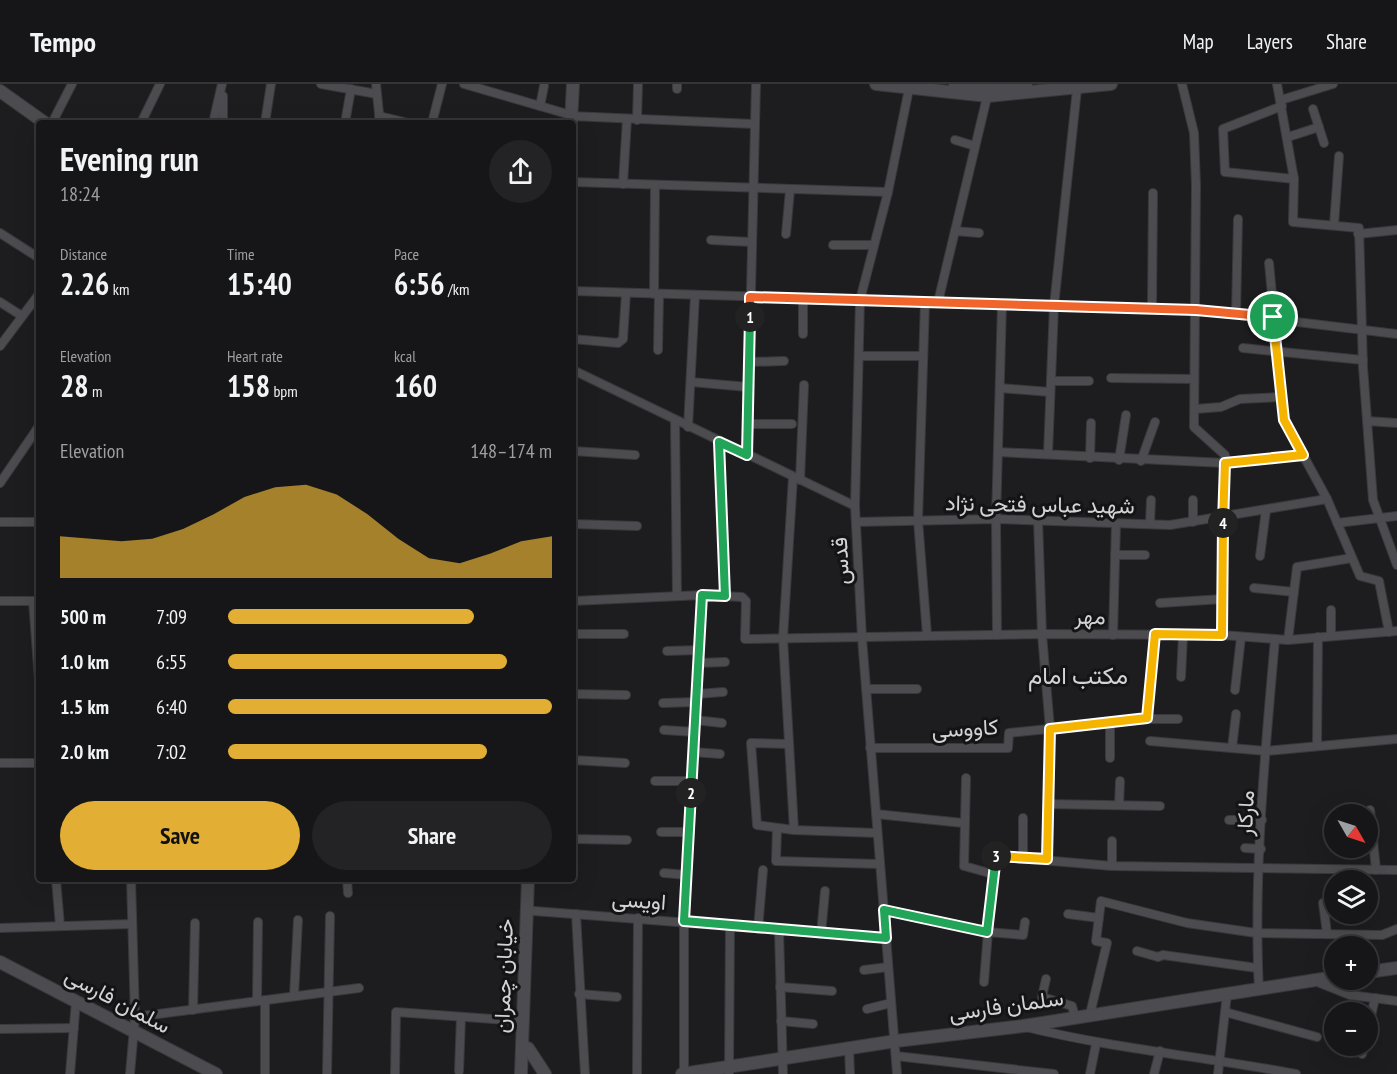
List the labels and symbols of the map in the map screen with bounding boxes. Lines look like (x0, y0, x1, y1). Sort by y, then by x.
pin (1247, 291, 1298, 342)
pin: 1 (735, 302, 765, 332)
street label: شهید عباس فتحی نژاد (945, 488, 1135, 520)
pin: 4 (1208, 508, 1238, 538)
street label: قدس (825, 536, 855, 586)
street label: مهر (1073, 602, 1106, 630)
district label: مکتب امام (1028, 660, 1128, 692)
street label: کاووسی (931, 712, 999, 744)
pin: 2 (676, 778, 706, 808)
street label: مارکار (1230, 789, 1260, 838)
north arrow (1324, 804, 1378, 858)
pin: 3 (981, 841, 1011, 871)
street label: اویسی (611, 884, 667, 916)
street label: خیابان چمران (487, 918, 520, 1034)
street label: سلمان فارسی (60, 961, 176, 1039)
street label: سلمان فارسی (947, 983, 1065, 1027)

